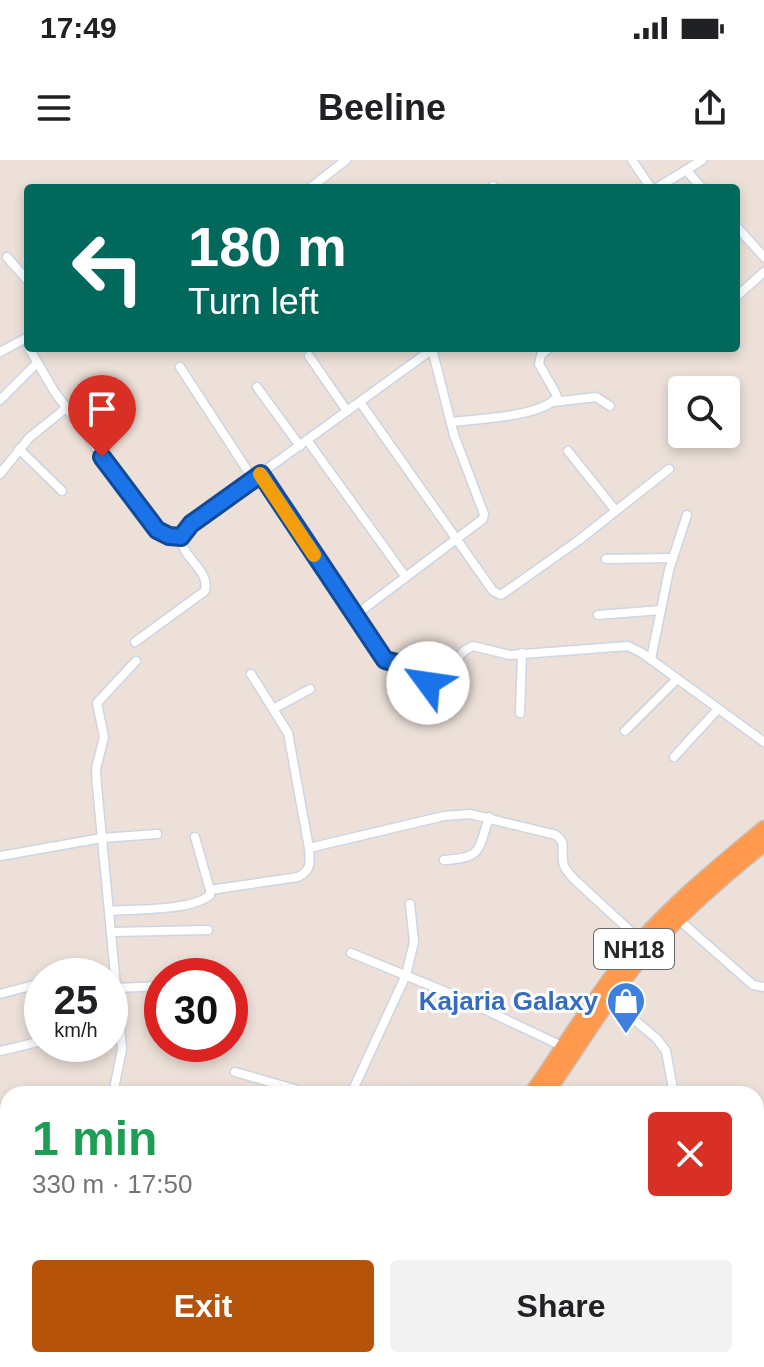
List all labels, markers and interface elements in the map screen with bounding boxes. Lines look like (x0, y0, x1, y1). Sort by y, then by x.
text: 17:49 (40, 11, 117, 44)
icon: menu (32, 86, 76, 130)
icon: share (688, 86, 732, 130)
text: Beeline (318, 87, 446, 128)
text: 180 m (188, 215, 347, 278)
icon: left (56, 216, 160, 320)
text: Turn left (188, 281, 319, 322)
pin (68, 375, 136, 457)
map controls (668, 376, 740, 448)
button: search (668, 376, 740, 448)
icon: arrive (80, 387, 124, 431)
position arrow (386, 641, 470, 725)
road number: NH18 (594, 929, 674, 969)
speed limit sign: 30 (144, 958, 248, 1062)
text: 25 (54, 978, 98, 1022)
shop icon: Kajaria Galaxy (605, 980, 647, 1035)
place label: Kajaria Galaxy (419, 986, 599, 1016)
text: km/h (54, 1019, 98, 1041)
text: 1 min (32, 1112, 157, 1165)
button: close (648, 1112, 732, 1196)
text: 330 m · 17:50 (32, 1169, 192, 1199)
button: Exit (32, 1260, 374, 1352)
button: Share (390, 1260, 732, 1352)

